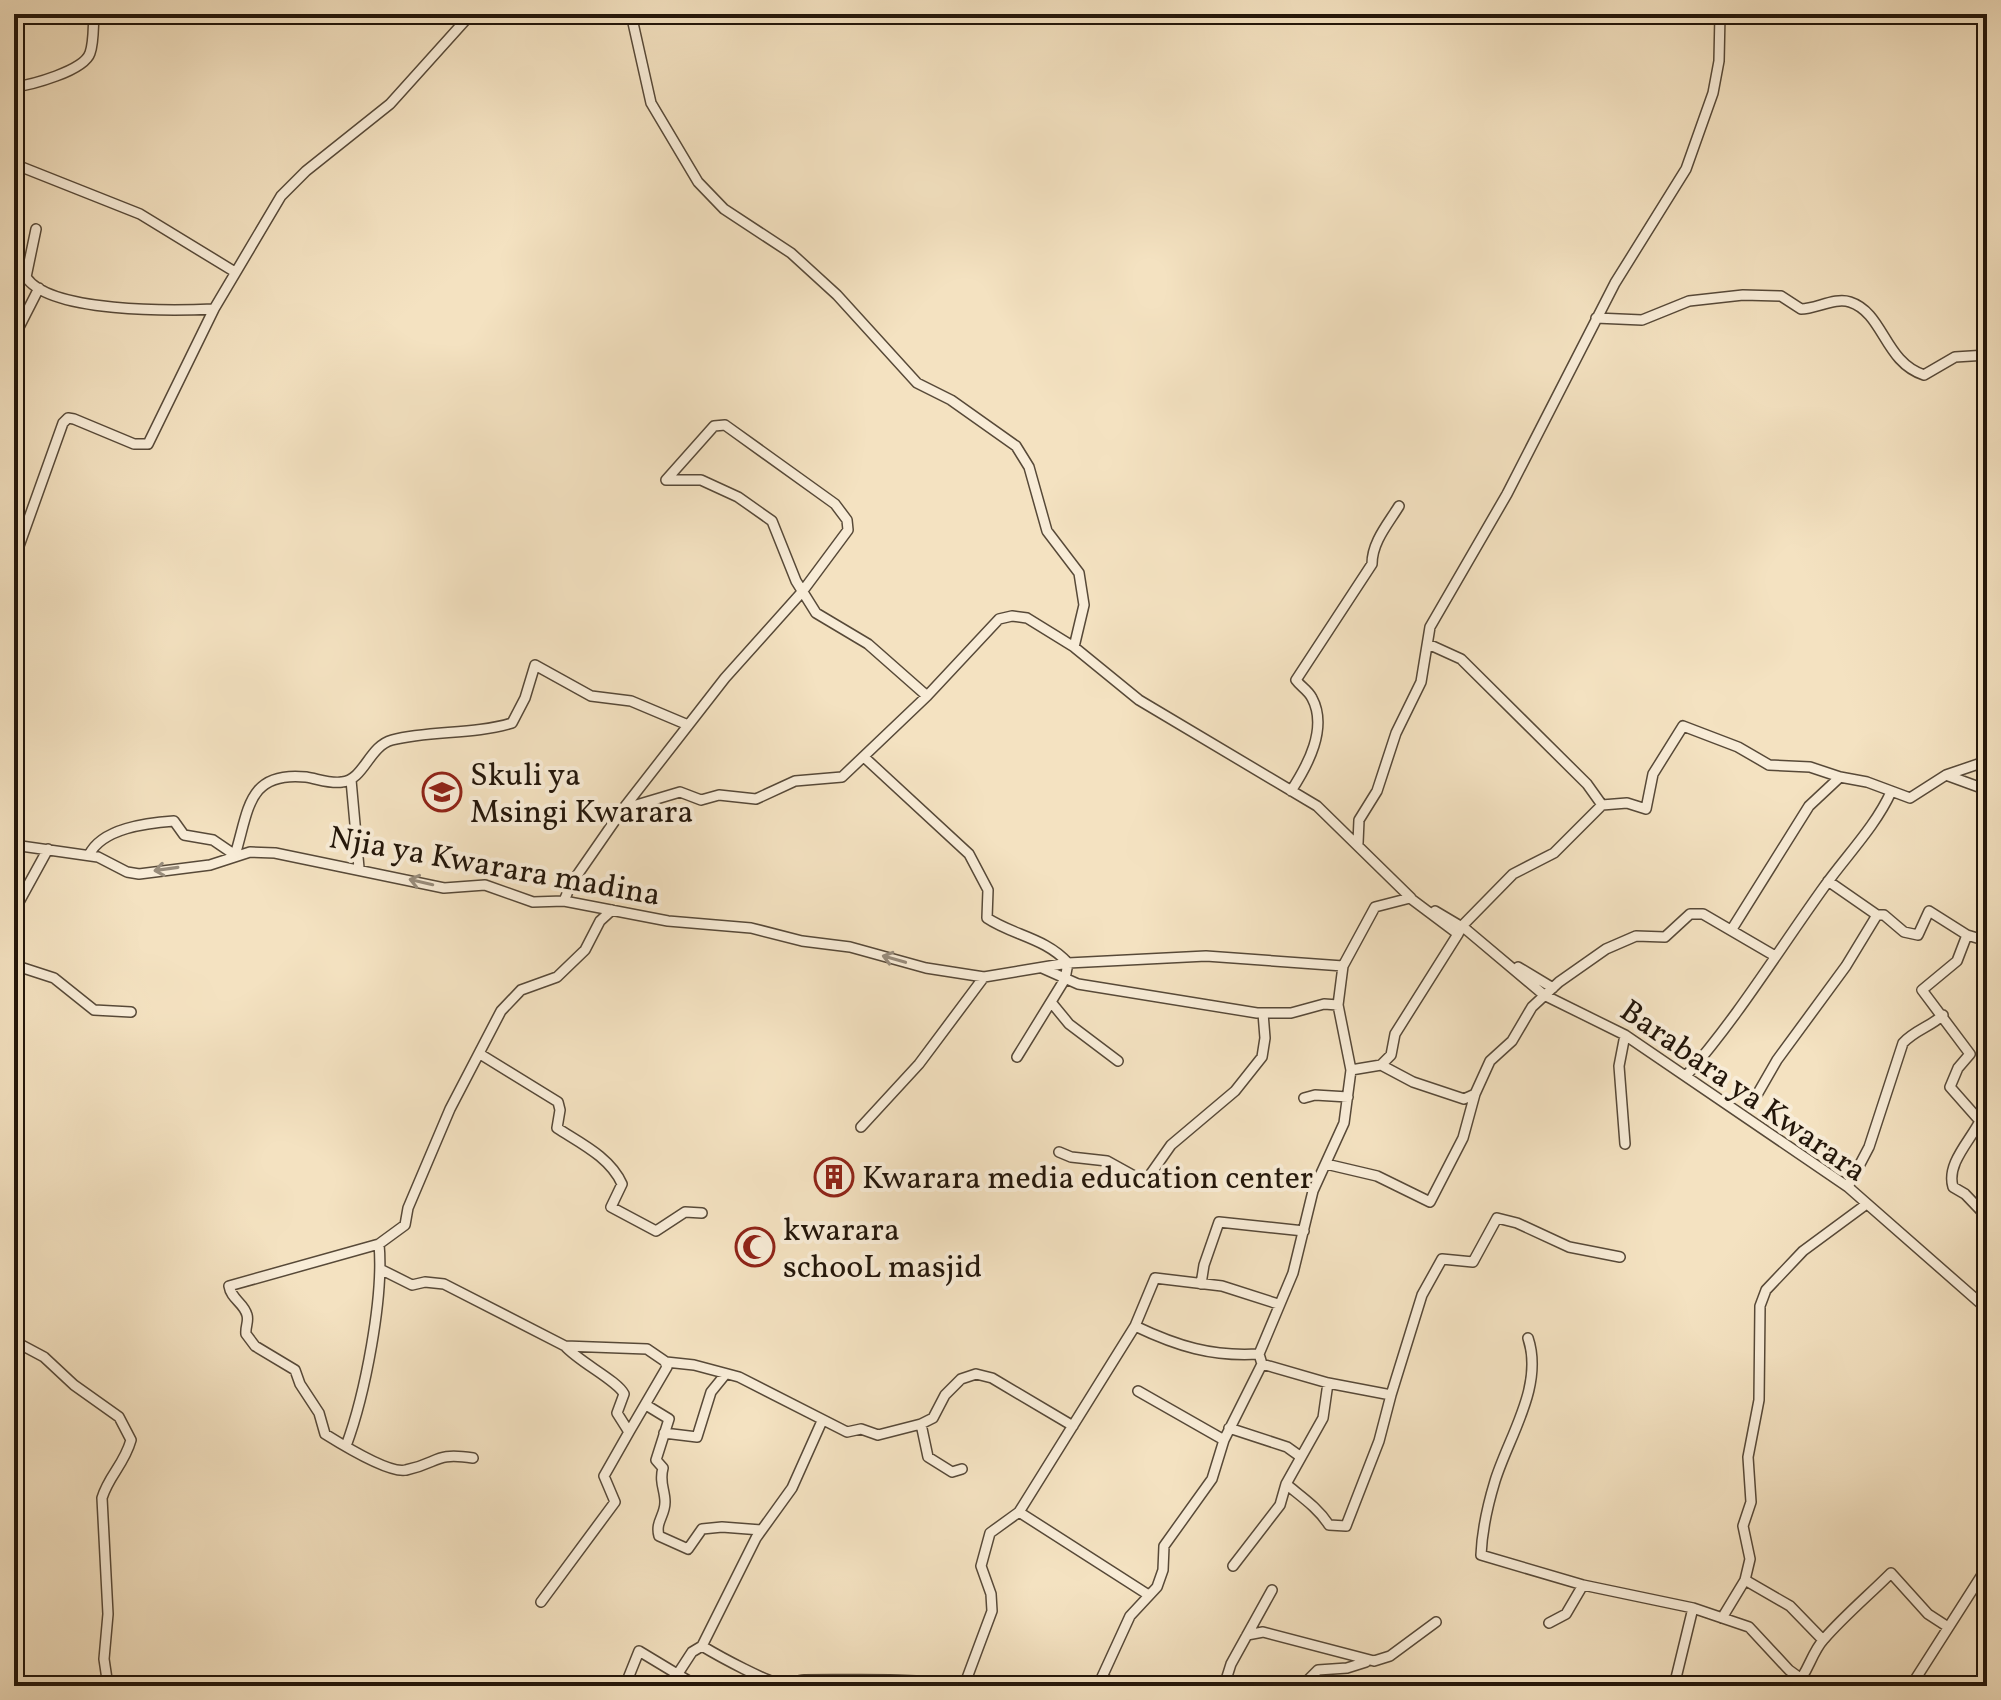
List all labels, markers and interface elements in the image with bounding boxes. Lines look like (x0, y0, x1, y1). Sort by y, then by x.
place label: Skuli ya Msingi Kwarara (470, 755, 693, 836)
school or university icon: Skuli ya Msingi Kwarara (421, 771, 463, 813)
street label: Njia ya Kwarara madina (325, 817, 664, 919)
one-way arrow (154, 862, 180, 877)
one-way arrow (408, 874, 434, 889)
one-way arrow (882, 951, 908, 966)
street label: Barabara ya Kwarara (1610, 991, 1874, 1194)
building icon: Kwarara media education center (813, 1156, 855, 1198)
place label: Kwarara media education center (862, 1158, 1313, 1202)
place label: kwarara schooL masjid (783, 1210, 982, 1291)
mosque icon: kwarara schooL masjid (734, 1226, 776, 1268)

